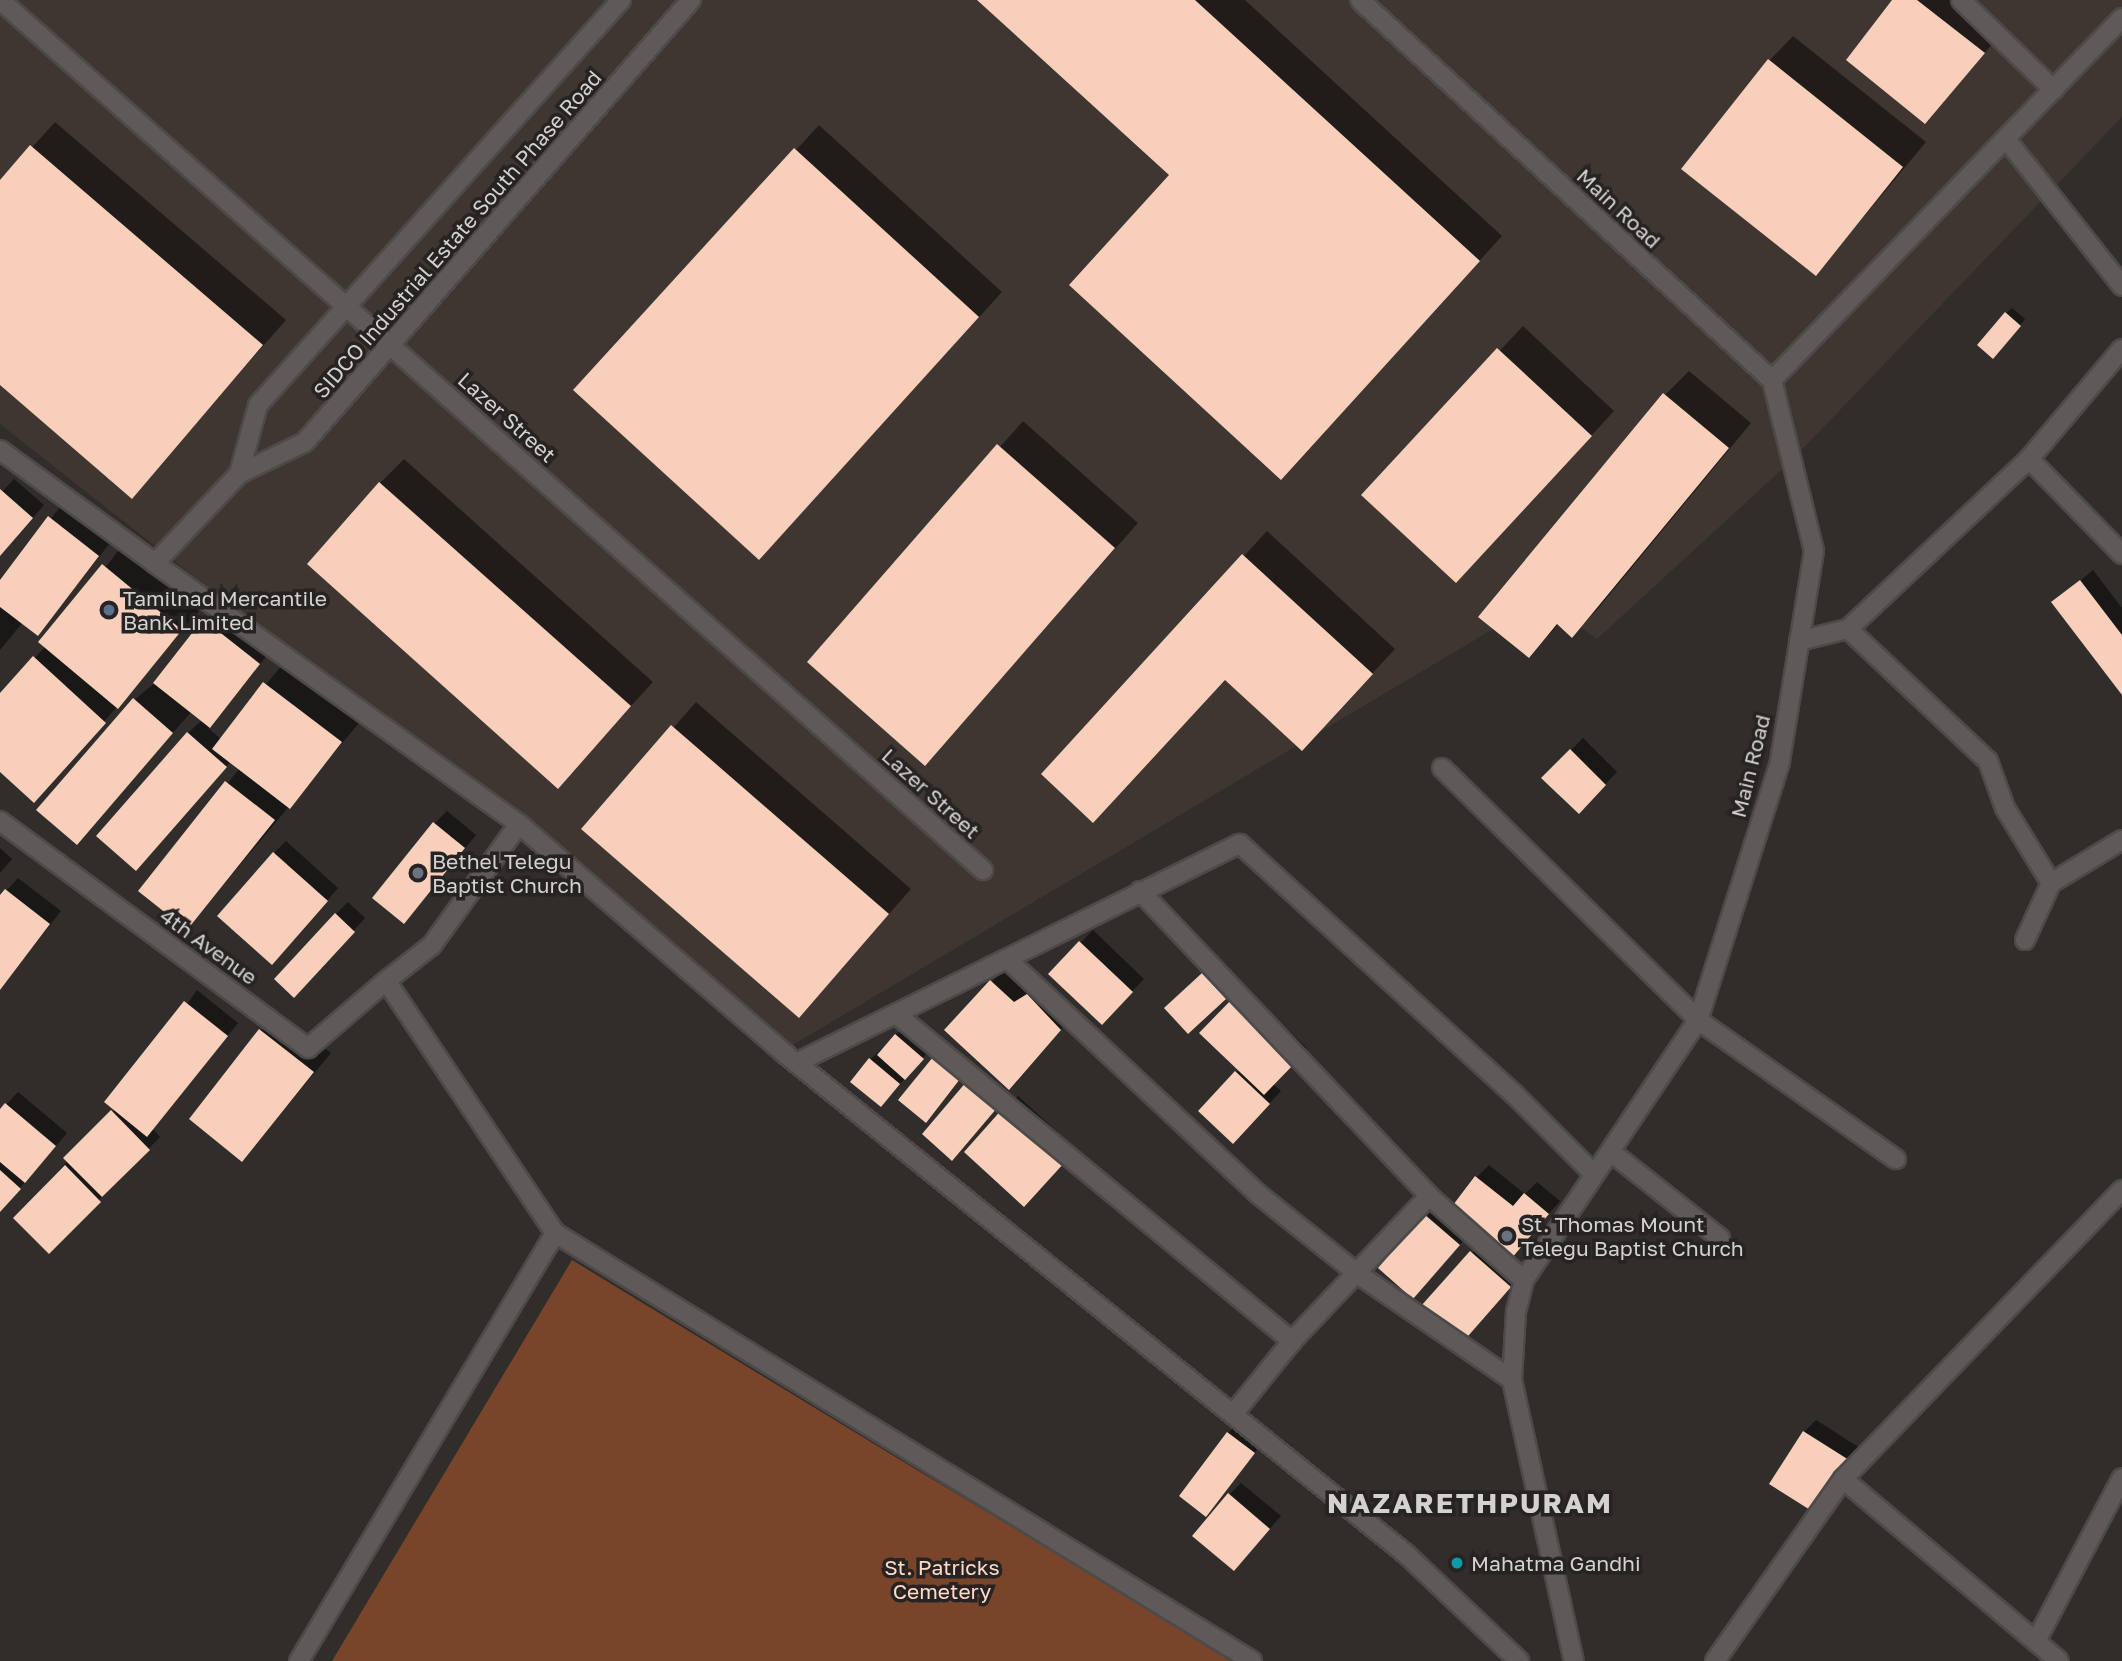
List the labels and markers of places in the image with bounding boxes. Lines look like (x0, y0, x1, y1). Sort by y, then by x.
place label: Tamilnad Mercantile Bank Limited (123, 585, 327, 635)
marker: Tamilnad Mercantile Bank Limited (101, 602, 117, 618)
place label: Bethel Telegu Baptist Church (432, 848, 582, 898)
marker: Bethel Telegu Baptist Church (410, 865, 426, 881)
place label: St. Thomas Mount Telegu Baptist Church (1521, 1211, 1744, 1261)
marker: St. Thomas Mount Telegu Baptist Church (1499, 1228, 1515, 1244)
place label: Mahatma Gandhi (1471, 1550, 1641, 1576)
marker: Mahatma Gandhi (1449, 1555, 1465, 1571)

